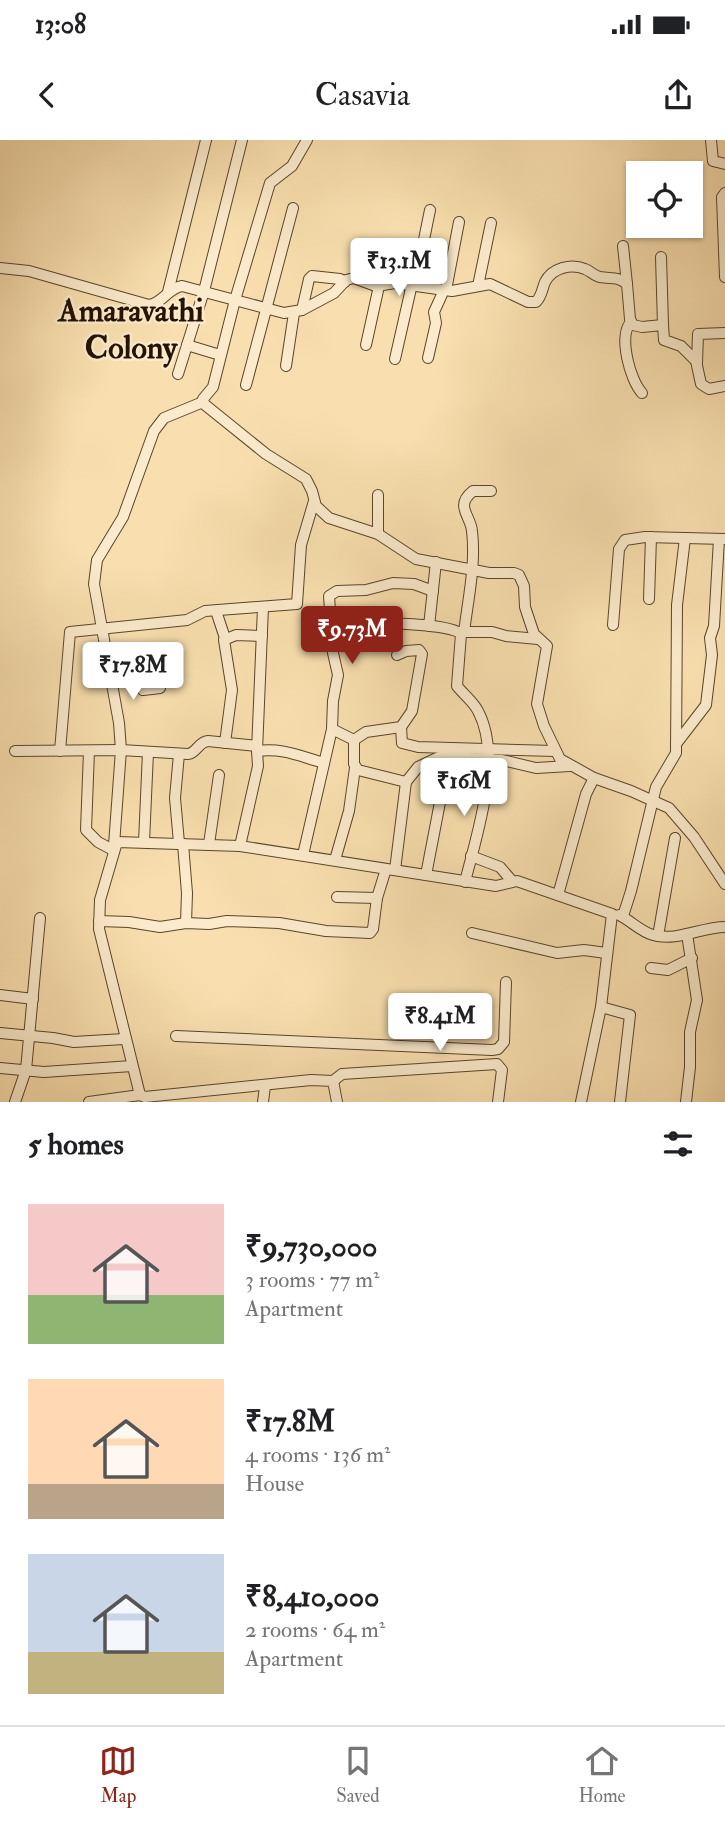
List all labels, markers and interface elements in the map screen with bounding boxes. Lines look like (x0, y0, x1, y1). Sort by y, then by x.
text: 13:08 (35, 9, 86, 41)
text: Casavia (315, 75, 410, 115)
icon: back (28, 76, 66, 114)
icon: share (659, 76, 697, 114)
map controls (626, 161, 703, 238)
button: locate (626, 161, 703, 238)
pin: ₹13.1M (342, 239, 456, 298)
text: ₹13.1M (366, 246, 432, 275)
district label: Amaravathi Colony (56, 291, 204, 368)
pin: ₹9.73M (295, 606, 409, 666)
text: ₹9.73M (317, 614, 387, 643)
pin: ₹17.8M (76, 643, 190, 702)
text: ₹17.8M (99, 650, 167, 679)
pin: ₹16M (423, 758, 505, 818)
text: ₹16M (436, 766, 492, 795)
pin: ₹8.41M (383, 993, 497, 1053)
text: ₹8.41M (404, 1001, 476, 1030)
icon: filters (659, 1125, 697, 1163)
text: 5 homes (28, 1126, 124, 1163)
text: ₹9,730,000 (245, 1228, 377, 1265)
icon: home (84, 1232, 168, 1316)
text: 3 rooms · 77 m² (245, 1265, 380, 1294)
text: Apartment (245, 1294, 343, 1323)
text: ₹17.8M (245, 1403, 335, 1440)
icon: home (84, 1407, 168, 1491)
text: 4 rooms · 136 m² (245, 1440, 391, 1469)
text: House (245, 1469, 304, 1498)
text: ₹8,410,000 (245, 1578, 379, 1615)
icon: home (84, 1582, 168, 1666)
text: 2 rooms · 64 m² (245, 1615, 385, 1644)
text: Apartment (245, 1644, 343, 1673)
tab: Map (99, 1742, 137, 1808)
tab: Saved (336, 1742, 380, 1808)
tab: Home (578, 1742, 626, 1808)

